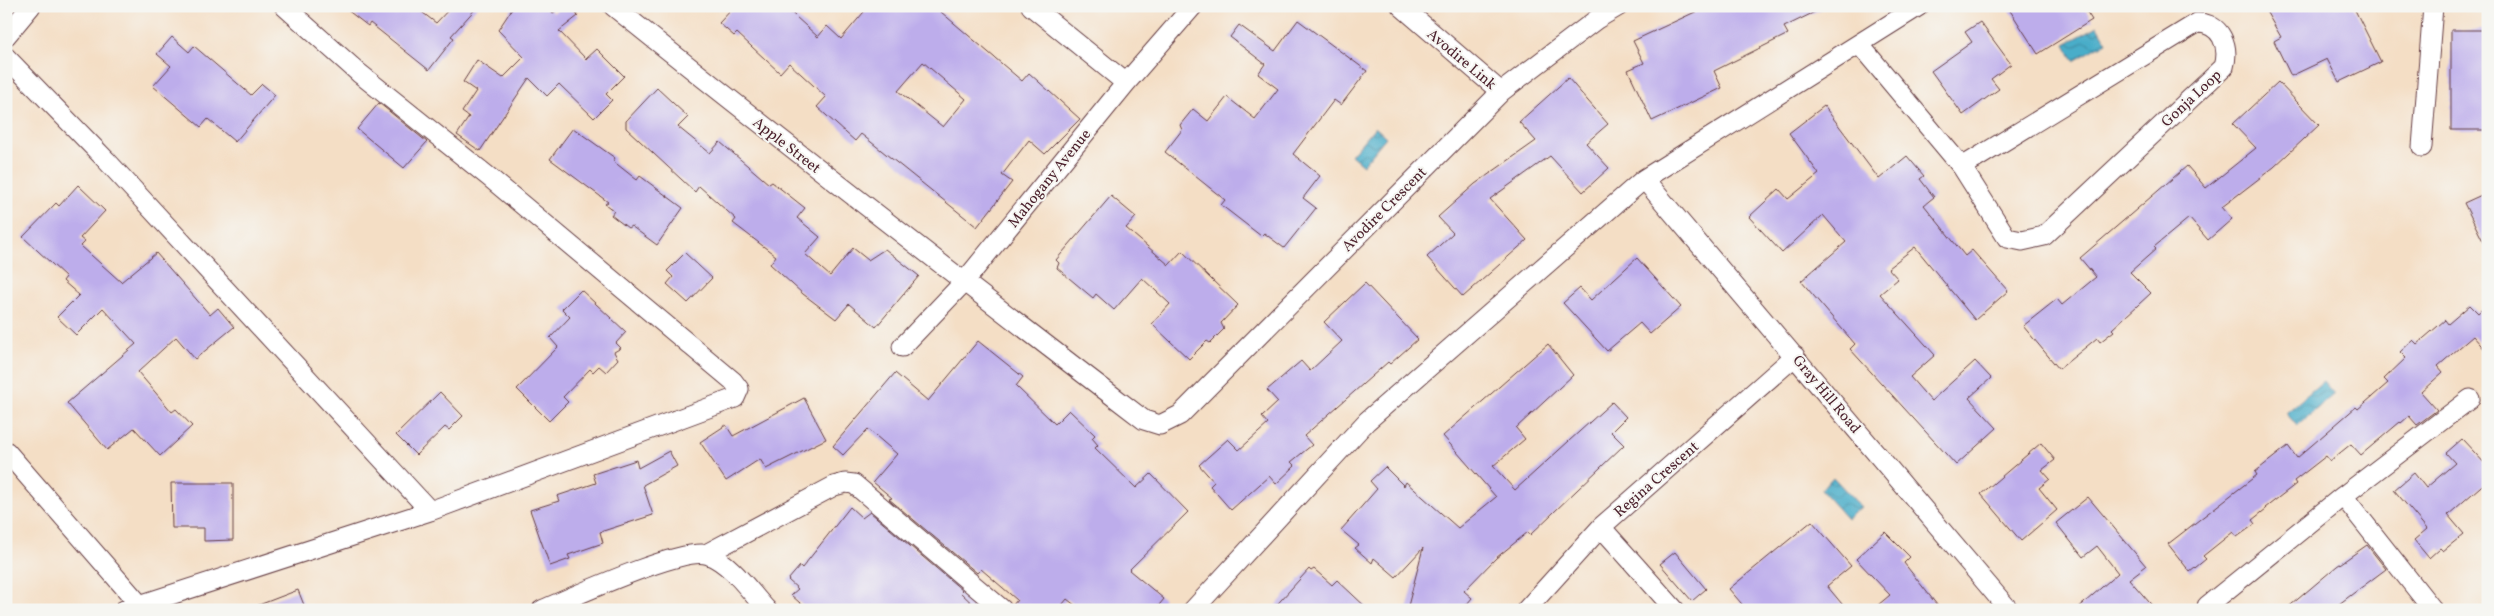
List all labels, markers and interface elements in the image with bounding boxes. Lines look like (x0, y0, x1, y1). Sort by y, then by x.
street label: Avodire Link (1422, 25, 1500, 95)
street label: Gonja Loop (2157, 66, 2227, 133)
street label: Apple Street (748, 113, 824, 179)
street label: Mahogany Avenue (1004, 125, 1097, 233)
street label: Avodire Crescent (1338, 163, 1432, 257)
street label: Gray Hill Road (1787, 351, 1865, 439)
street label: Regina Crescent (1610, 437, 1704, 523)

